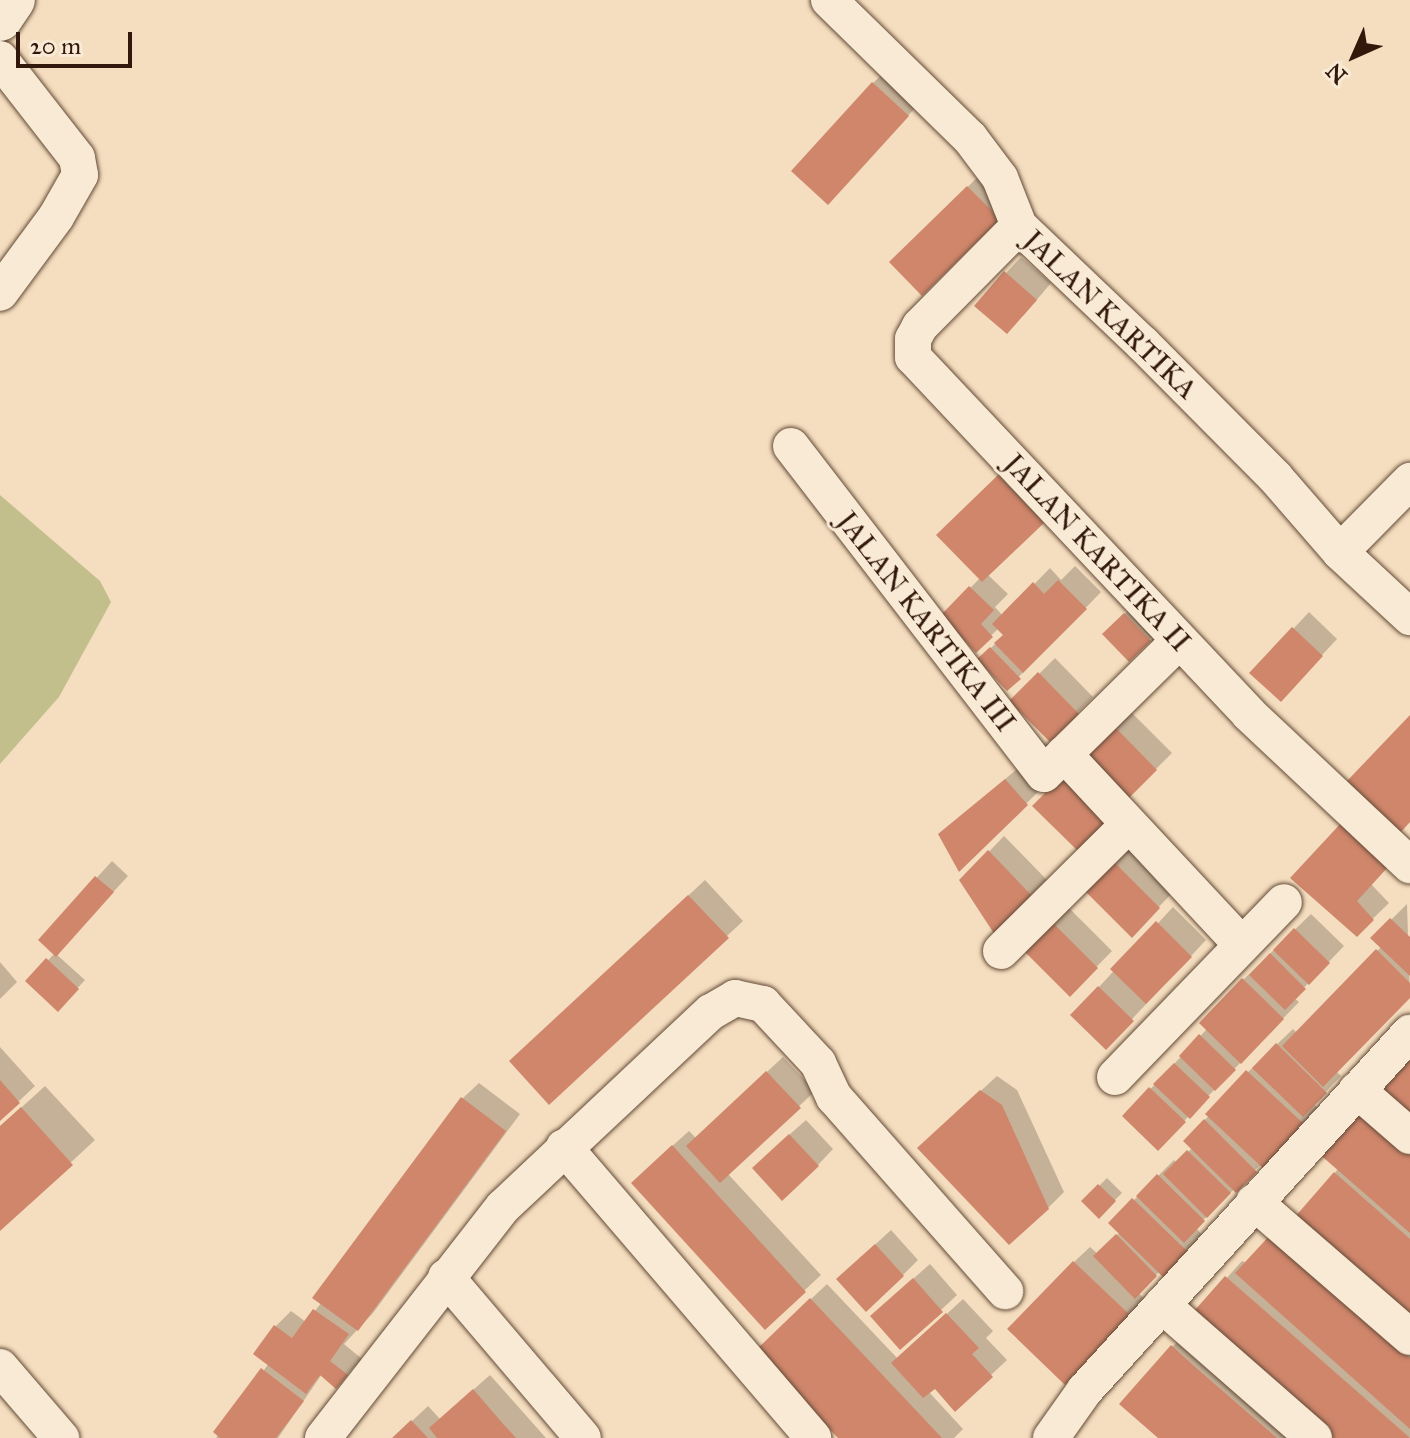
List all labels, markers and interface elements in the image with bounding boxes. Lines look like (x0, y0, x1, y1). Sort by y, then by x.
scale bar (20, 16, 136, 66)
north arrow (1314, 16, 1394, 96)
text: 20 m (30, 31, 81, 61)
text: N (1321, 57, 1353, 89)
street label: JALAN KARTIKA (1016, 224, 1204, 406)
street label: JALAN KARTIKA II (997, 447, 1197, 659)
street label: JALAN KARTIKA III (830, 505, 1022, 739)

